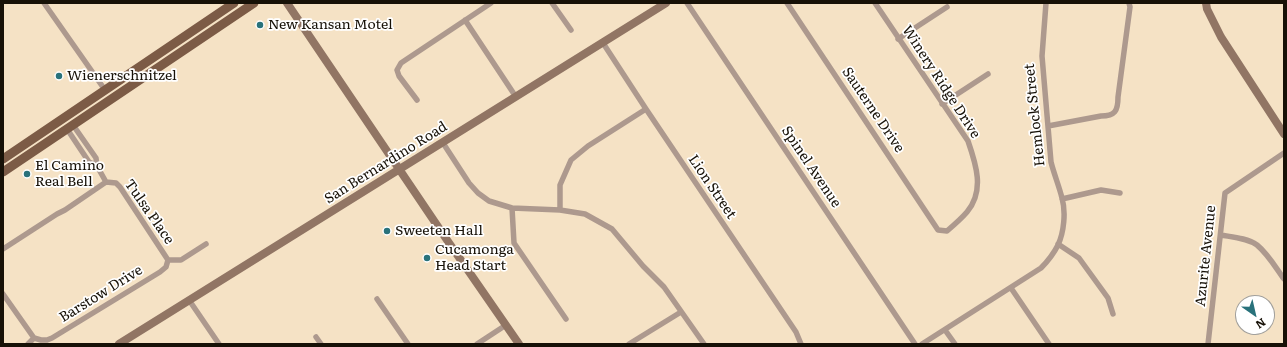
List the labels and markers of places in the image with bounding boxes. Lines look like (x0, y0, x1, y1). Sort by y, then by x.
place label: New Kansan Motel (268, 17, 393, 33)
marker: New Kansan Motel (255, 20, 265, 30)
place label: Wienerschnitzel (67, 68, 177, 84)
marker: Wienerschnitzel (54, 71, 64, 81)
place label: El Camino Real Bell (35, 158, 104, 190)
marker: El Camino Real Bell (22, 169, 32, 179)
place label: Sweeten Hall (395, 223, 483, 239)
marker: Sweeten Hall (382, 226, 392, 236)
place label: Cucamonga Head Start (435, 242, 514, 274)
marker: Cucamonga Head Start (422, 253, 432, 263)

